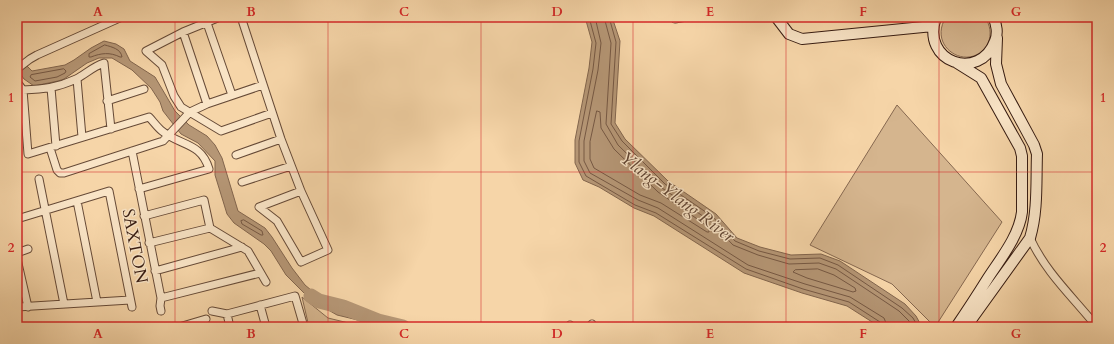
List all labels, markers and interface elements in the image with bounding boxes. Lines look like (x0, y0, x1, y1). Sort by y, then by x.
text: A (93, 3, 103, 21)
text: B (246, 3, 256, 21)
text: C (399, 3, 409, 21)
text: D (551, 3, 563, 21)
text: E (706, 3, 714, 21)
text: F (859, 3, 867, 21)
text: G (1011, 3, 1022, 21)
text: 1 (8, 89, 14, 107)
text: 1 (1100, 89, 1106, 107)
water label: Ylang-Ylang River (615, 146, 740, 249)
street label: SAXTON (116, 207, 154, 286)
text: 2 (8, 239, 15, 257)
text: 2 (1100, 239, 1107, 257)
text: A (93, 325, 103, 343)
text: B (246, 325, 256, 343)
text: C (399, 325, 409, 343)
text: D (551, 325, 563, 343)
text: E (706, 325, 714, 343)
text: F (859, 325, 867, 343)
text: G (1011, 325, 1022, 343)

